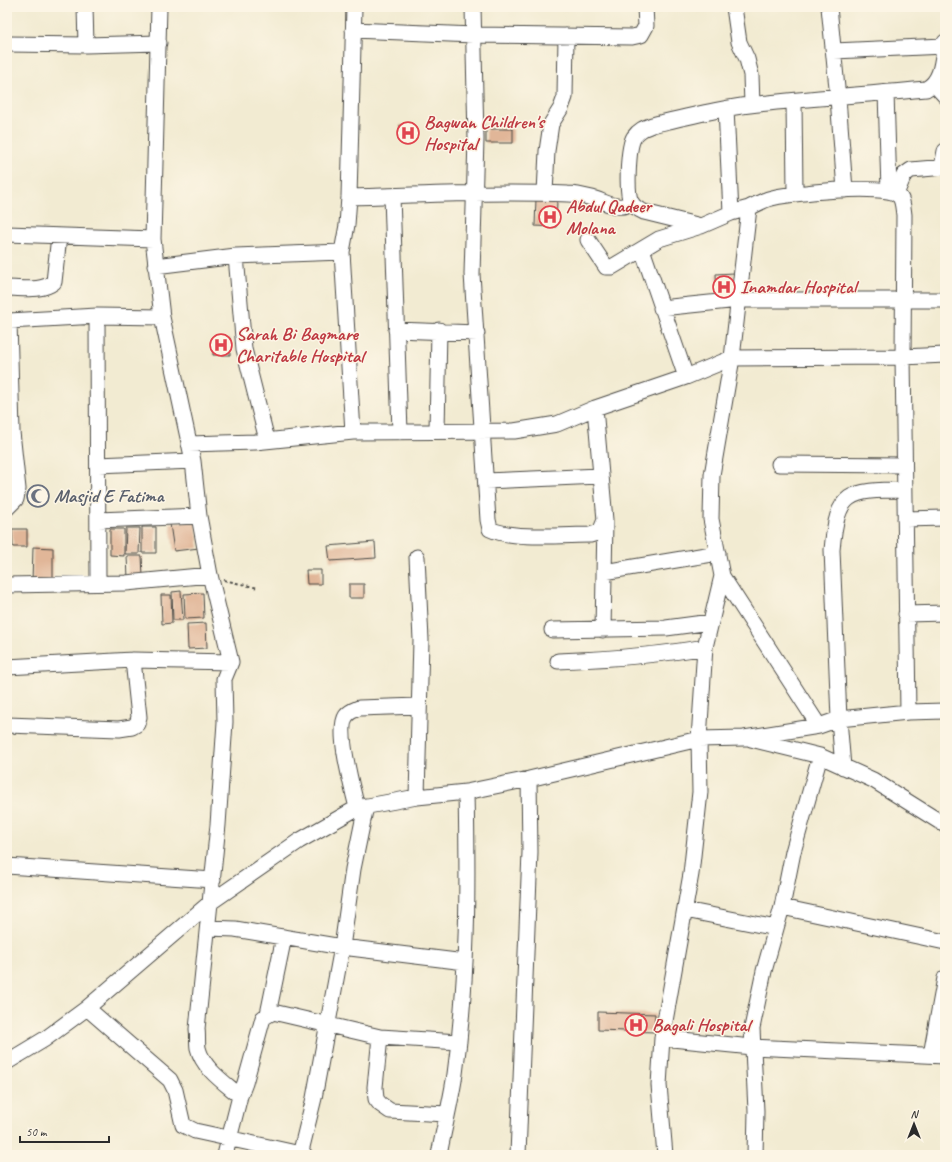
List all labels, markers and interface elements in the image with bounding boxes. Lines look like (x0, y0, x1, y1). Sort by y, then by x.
place label: Bagwan Children's Hospital (424, 110, 546, 156)
hospital icon: Bagwan Children's Hospital (395, 120, 421, 146)
place label: Abdul Qadeer Molana (566, 194, 653, 240)
hospital icon: Abdul Qadeer Molana (537, 204, 563, 230)
hospital icon: Inamdar Hospital (711, 274, 737, 300)
place label: Inamdar Hospital (740, 275, 860, 299)
place label: Sarah Bi Bagmare Charitable Hospital (236, 322, 367, 368)
hospital icon: Sarah Bi Bagmare Charitable Hospital (208, 332, 234, 358)
mosque icon: Masjid E Fatima (25, 483, 51, 509)
place label: Masjid E Fatima (54, 484, 165, 508)
hospital icon: Bagali Hospital (623, 1012, 649, 1038)
place label: Bagali Hospital (652, 1013, 753, 1037)
north arrow (894, 1104, 934, 1144)
text: N (911, 1107, 920, 1121)
scale bar (20, 1118, 109, 1144)
text: 50 m (26, 1124, 48, 1140)

